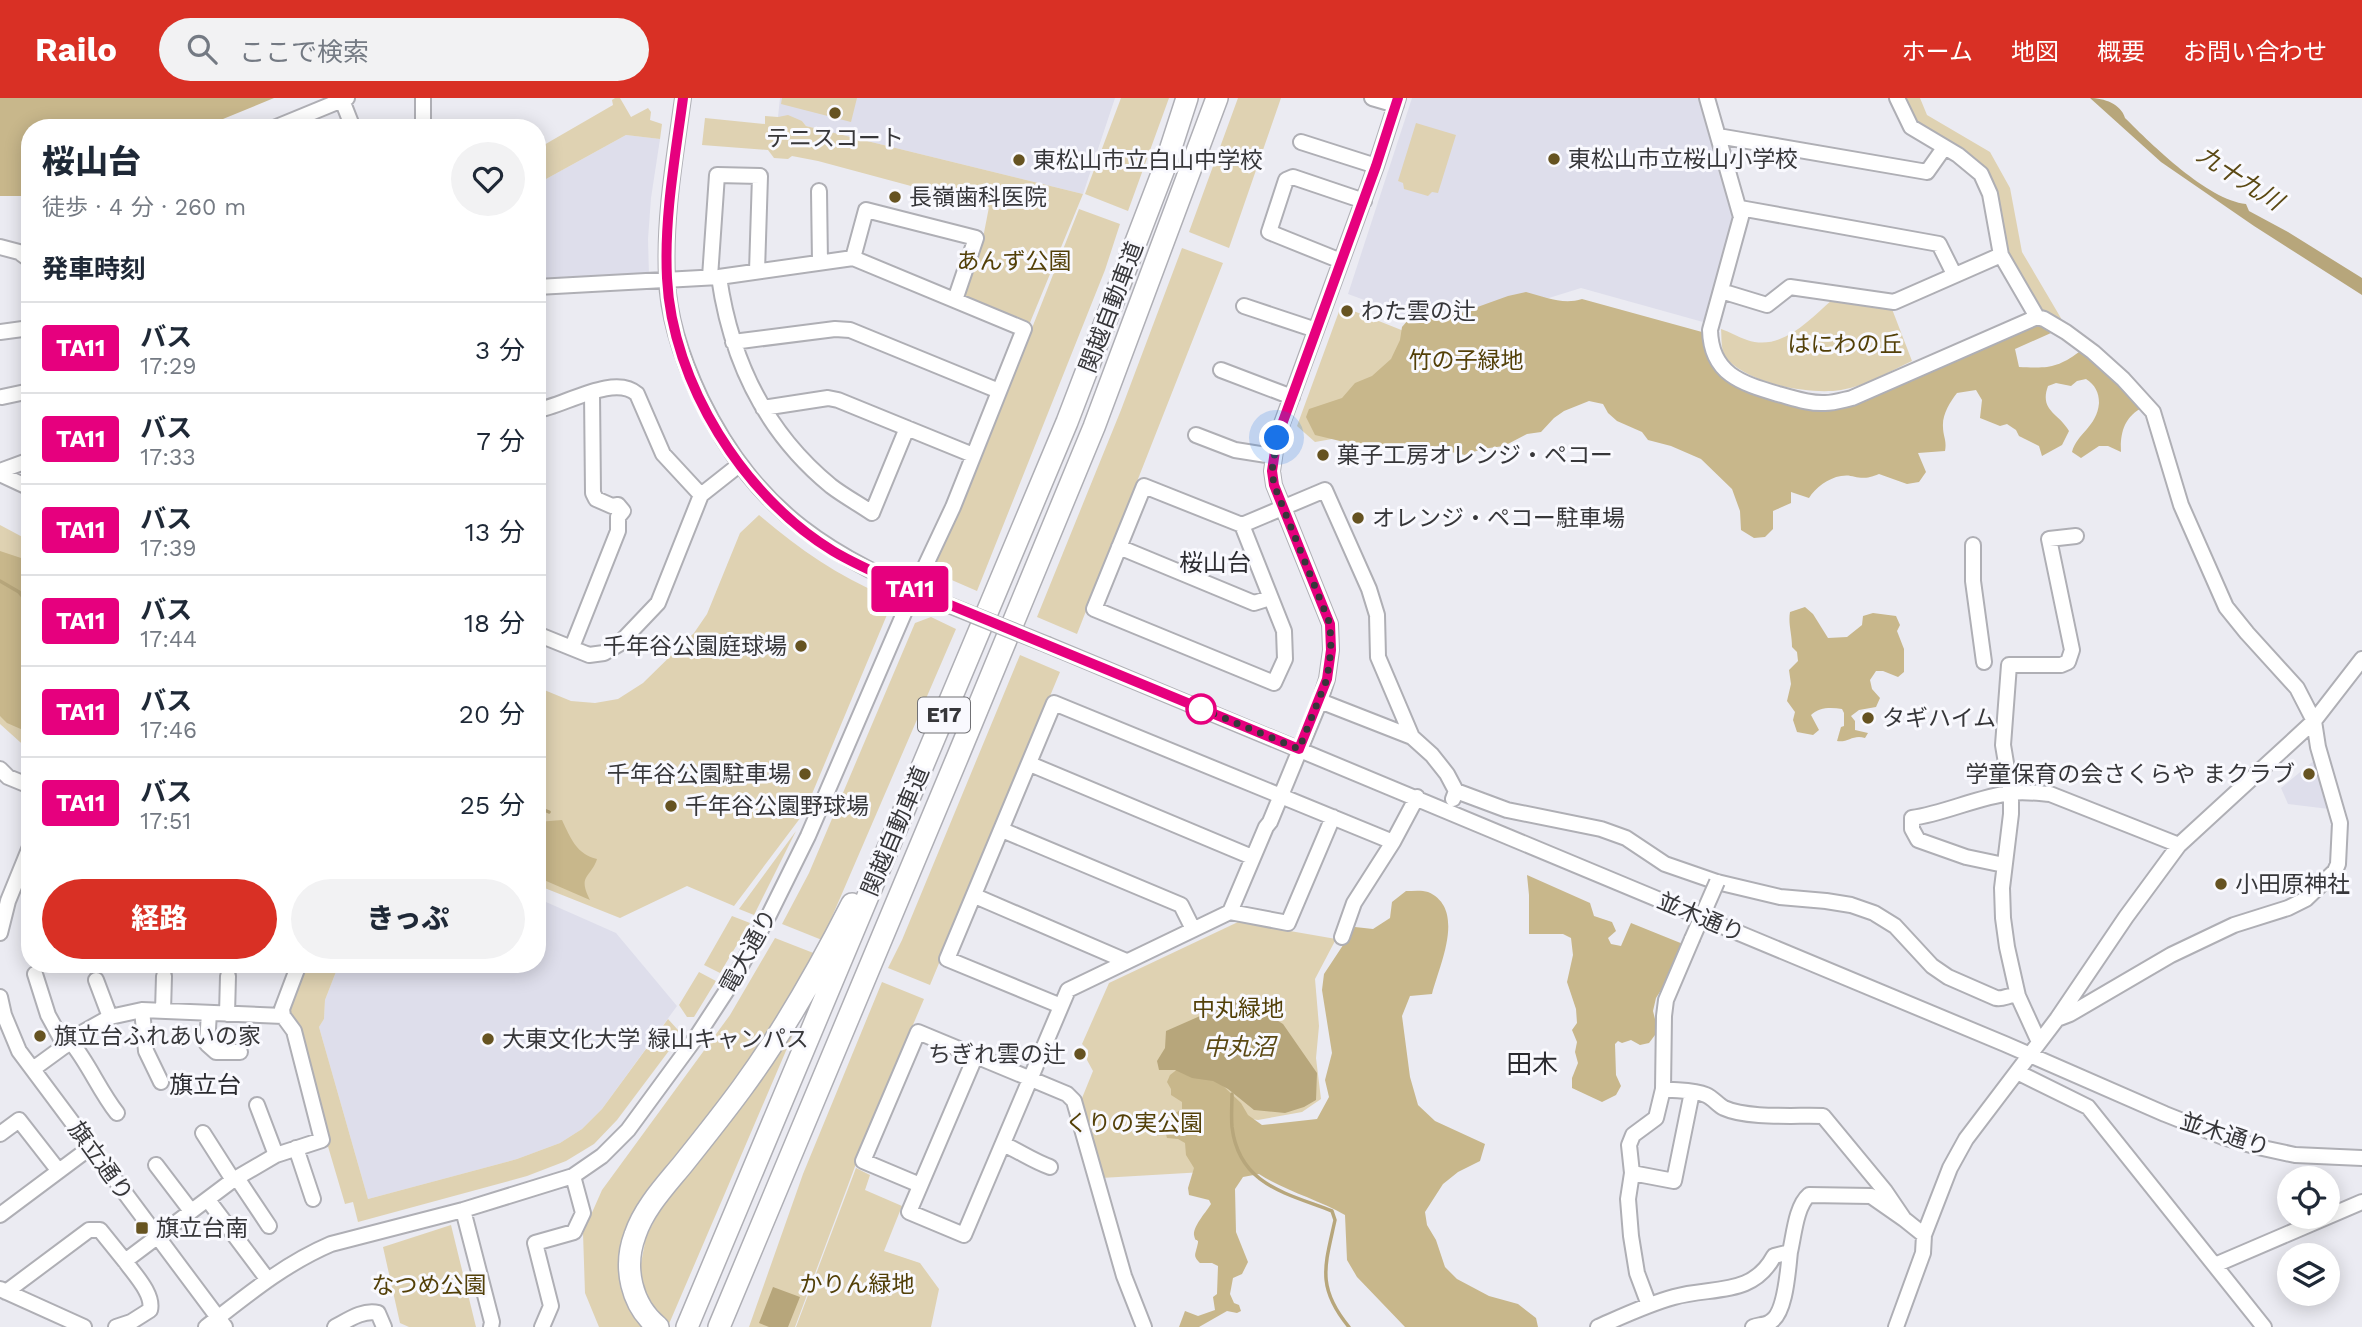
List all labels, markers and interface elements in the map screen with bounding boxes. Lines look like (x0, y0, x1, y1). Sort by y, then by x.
search box (159, 18, 649, 81)
text: Railo (35, 30, 117, 69)
icon: search (183, 30, 221, 68)
text: ここで検索 (239, 37, 369, 67)
text: ホーム (1902, 38, 1973, 66)
text: 地図 (2011, 38, 2059, 66)
text: 概要 (2097, 38, 2145, 66)
text: お問い合わせ (2183, 38, 2327, 66)
marker: テニスコート (827, 105, 843, 121)
place label: テニスコート (766, 125, 904, 152)
water label: 九十九川 (2192, 140, 2290, 218)
text: 桜山台 (42, 142, 141, 181)
button: heart (451, 142, 525, 216)
place label: 東松山市立桜山小学校 (1568, 146, 1798, 173)
place label: 東松山市立白山中学校 (1033, 147, 1263, 174)
marker: 東松山市立桜山小学校 (1546, 151, 1562, 167)
marker: 東松山市立白山中学校 (1011, 152, 1027, 168)
place label: 長嶺歯科医院 (909, 184, 1047, 211)
marker: 長嶺歯科医院 (887, 189, 903, 205)
text: 徒歩 · 4 分 · 260 m (42, 194, 246, 221)
street label: 関越自動車道 (1074, 238, 1149, 376)
park label: あんず公園 (957, 248, 1072, 275)
text: 発車時刻 (42, 254, 146, 284)
place label: わた雲の辻 (1361, 298, 1476, 325)
marker: わた雲の辻 (1339, 303, 1355, 319)
text: バス (140, 322, 192, 352)
park label: はにわの丘 (1788, 331, 1903, 358)
text: TA11 (56, 334, 105, 362)
text: 3 分 (475, 335, 525, 365)
park label: 竹の子緑地 (1409, 347, 1524, 374)
text: 17:29 (140, 353, 197, 380)
text: バス (140, 413, 192, 443)
your location (1259, 420, 1294, 455)
text: TA11 (56, 425, 105, 453)
text: 7 分 (476, 426, 525, 456)
place label: 菓子工房オレンジ・ペコー (1337, 442, 1613, 469)
text: 17:33 (140, 444, 196, 471)
marker: 菓子工房オレンジ・ペコー (1315, 447, 1331, 463)
text: バス (140, 504, 192, 534)
place label: オレンジ・ペコー駐車場 (1372, 505, 1625, 532)
marker: オレンジ・ペコー駐車場 (1350, 510, 1366, 526)
text: TA11 (56, 516, 105, 544)
text: 13 分 (465, 517, 525, 547)
text: 17:39 (140, 535, 197, 562)
district label: 桜山台 (1179, 549, 1251, 577)
line badge: TA11 (861, 566, 959, 612)
text: TA11 (885, 575, 935, 603)
text: バス (140, 595, 192, 625)
text: TA11 (56, 607, 105, 635)
text: 18 分 (464, 608, 525, 638)
text: 17:44 (140, 626, 197, 653)
place label: 千年谷公園庭球場 (603, 633, 787, 660)
marker: 千年谷公園庭球場 (793, 638, 809, 654)
text: バス (140, 686, 192, 716)
unlabelled marker (1186, 694, 1216, 724)
text: TA11 (56, 698, 105, 726)
road number: E17 (918, 698, 970, 732)
text: 20 分 (459, 699, 525, 729)
place label: タギハイム (1882, 705, 1996, 732)
marker: タギハイム (1860, 710, 1876, 726)
text: 17:46 (140, 717, 197, 744)
place label: 千年谷公園駐車場 (607, 761, 791, 788)
place label: 学童保育の会さくらや まクラブ (1965, 761, 2295, 788)
street label: 関越自動車道 (856, 762, 935, 900)
marker: 千年谷公園駐車場 (797, 766, 813, 782)
marker: 学童保育の会さくらや まクラブ (2301, 766, 2317, 782)
text: バス (140, 777, 192, 807)
text: TA11 (56, 789, 105, 817)
text: 25 分 (460, 790, 525, 820)
place label: 千年谷公園野球場 (685, 793, 869, 820)
marker: 千年谷公園野球場 (663, 798, 679, 814)
text: 17:51 (140, 808, 191, 835)
place label: 小田原神社 (2235, 871, 2350, 898)
marker: 小田原神社 (2213, 876, 2229, 892)
button: 経路 (42, 879, 277, 959)
button: きっぷ (291, 879, 525, 959)
street label: 並木通り (1653, 887, 1748, 948)
street label: 電大通り (714, 904, 783, 998)
park label: 中丸緑地 (1192, 995, 1284, 1022)
place label: 旗立台ふれあいの家 (54, 1023, 261, 1050)
place label: 大東文化大学 緑山キャンパス (502, 1026, 809, 1053)
marker: 旗立台ふれあいの家 (32, 1028, 48, 1044)
marker: 大東文化大学 緑山キャンパス (480, 1031, 496, 1047)
water label: 中丸沼 (1203, 1033, 1278, 1061)
place label: ちぎれ雲の辻 (928, 1041, 1066, 1068)
marker: ちぎれ雲の辻 (1072, 1046, 1088, 1062)
district label: 田木 (1506, 1049, 1558, 1079)
district label: 旗立台 (169, 1071, 241, 1099)
street label: 並木通り (2177, 1107, 2273, 1162)
park label: くりの実公園 (1065, 1110, 1203, 1137)
street label: 旗立通り (63, 1116, 139, 1206)
map controls (2277, 1166, 2340, 1306)
button: locate (2277, 1166, 2340, 1229)
place label: 旗立台南 (156, 1215, 248, 1242)
marker: 旗立台南 (134, 1220, 150, 1236)
button: layers (2277, 1243, 2340, 1306)
park label: かりん緑地 (800, 1271, 915, 1298)
park label: なつめ公園 (372, 1272, 487, 1299)

